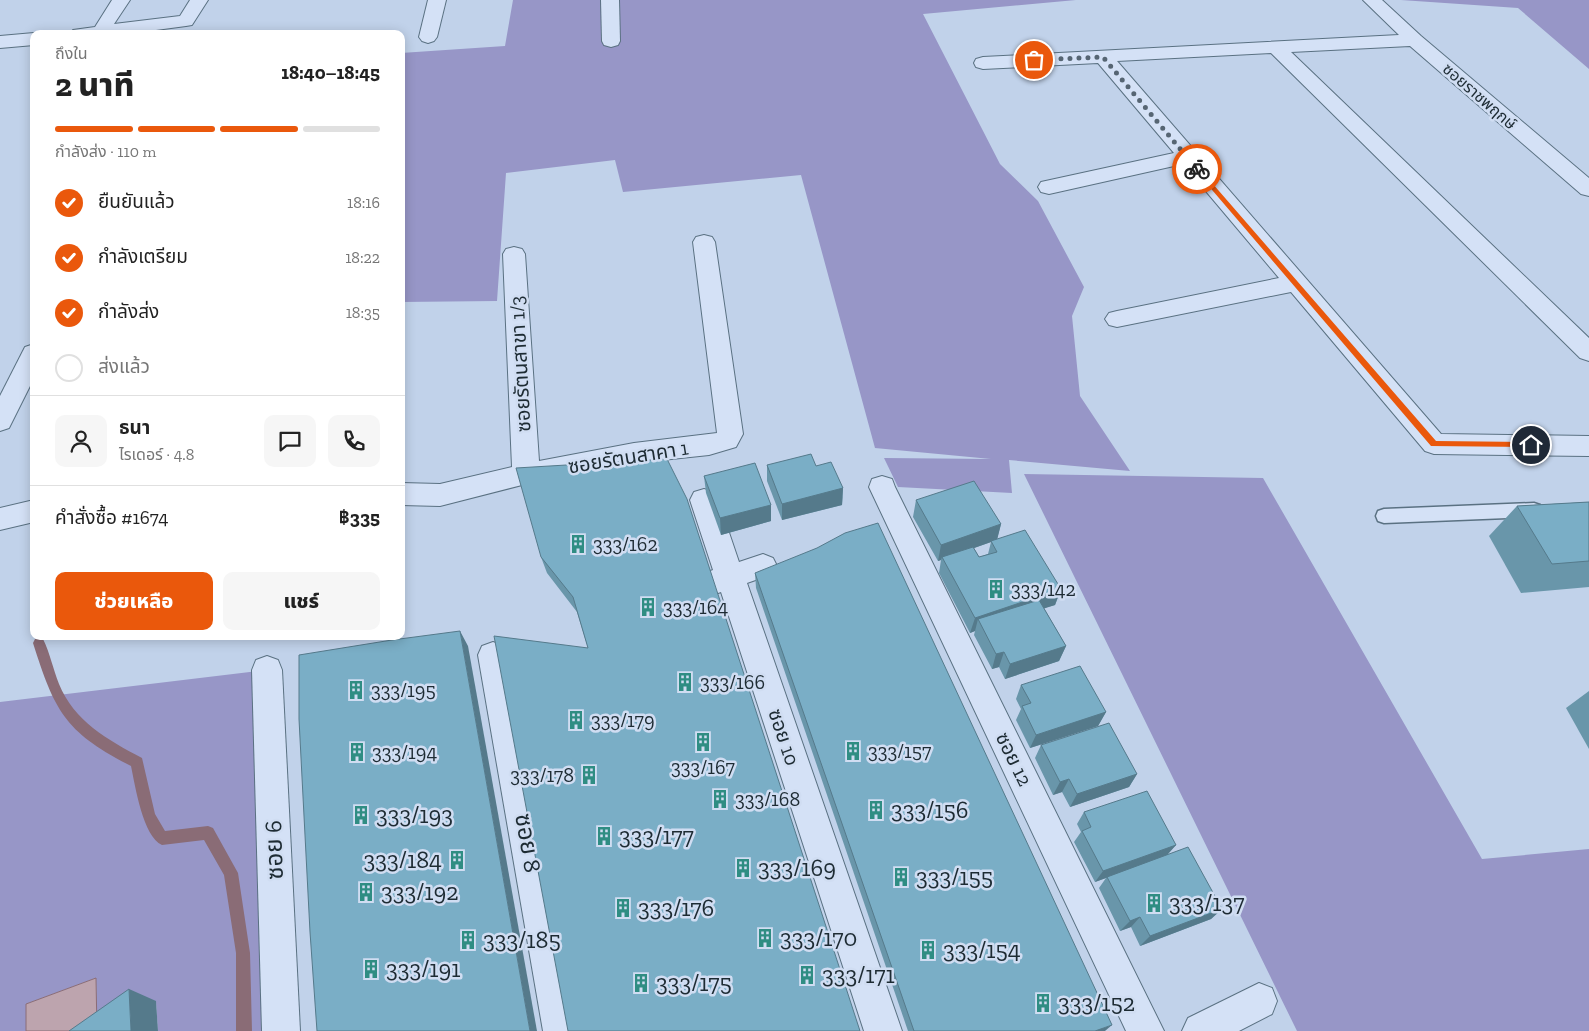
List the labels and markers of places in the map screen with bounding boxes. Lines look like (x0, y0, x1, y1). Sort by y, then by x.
pin (1013, 39, 1055, 81)
pin (1510, 424, 1552, 466)
place label: 333/162 (593, 532, 658, 556)
building icon: 333/162 (567, 533, 589, 555)
place label: 333/142 (1011, 577, 1076, 601)
building icon: 333/142 (985, 578, 1007, 600)
place label: 333/164 (663, 595, 728, 619)
building icon: 333/164 (637, 596, 659, 618)
place label: 333/166 (700, 670, 765, 694)
building icon: 333/166 (674, 671, 696, 693)
place label: 333/195 (371, 678, 436, 702)
building icon: 333/195 (345, 679, 367, 701)
place label: 333/179 (591, 708, 655, 732)
building icon: 333/179 (565, 709, 587, 731)
building icon: 333/167 (692, 731, 714, 753)
place label: 333/157 (868, 739, 932, 763)
place label: 333/194 (372, 740, 437, 764)
building icon: 333/157 (842, 740, 864, 762)
building icon: 333/194 (346, 741, 368, 763)
place label: 333/167 (671, 755, 736, 779)
place label: 333/178 (510, 763, 574, 787)
building icon: 333/178 (578, 764, 600, 786)
place label: 333/168 (735, 787, 800, 811)
building icon: 333/168 (709, 788, 731, 810)
place label: 333/156 (891, 795, 969, 824)
building icon: 333/156 (865, 799, 887, 821)
place label: 333/193 (376, 800, 453, 829)
building icon: 333/193 (350, 804, 372, 826)
place label: 333/177 (619, 821, 694, 850)
building icon: 333/177 (593, 825, 615, 847)
place label: 333/184 (364, 845, 442, 874)
building icon: 333/184 (446, 849, 468, 871)
place label: 333/169 (758, 853, 836, 882)
building icon: 333/169 (732, 857, 754, 879)
place label: 333/155 (916, 862, 993, 891)
building icon: 333/155 (890, 866, 912, 888)
place label: 333/192 (381, 877, 459, 906)
building icon: 333/192 (355, 881, 377, 903)
place label: 333/137 (1169, 888, 1245, 917)
building icon: 333/137 (1143, 892, 1165, 914)
place label: 333/176 (638, 893, 714, 922)
building icon: 333/176 (612, 897, 634, 919)
place label: 333/170 (780, 923, 857, 952)
place label: 333/185 (483, 925, 561, 954)
building icon: 333/170 (754, 927, 776, 949)
building icon: 333/185 (457, 929, 479, 951)
place label: 333/154 (943, 935, 1021, 964)
building icon: 333/154 (917, 939, 939, 961)
place label: 333/191 (386, 954, 461, 983)
building icon: 333/191 (360, 958, 382, 980)
place label: 333/171 (822, 960, 895, 989)
building icon: 333/171 (796, 964, 818, 986)
place label: 333/175 (656, 968, 732, 997)
building icon: 333/175 (630, 972, 652, 994)
place label: 333/152 (1058, 988, 1135, 1017)
building icon: 333/152 (1032, 992, 1054, 1014)

